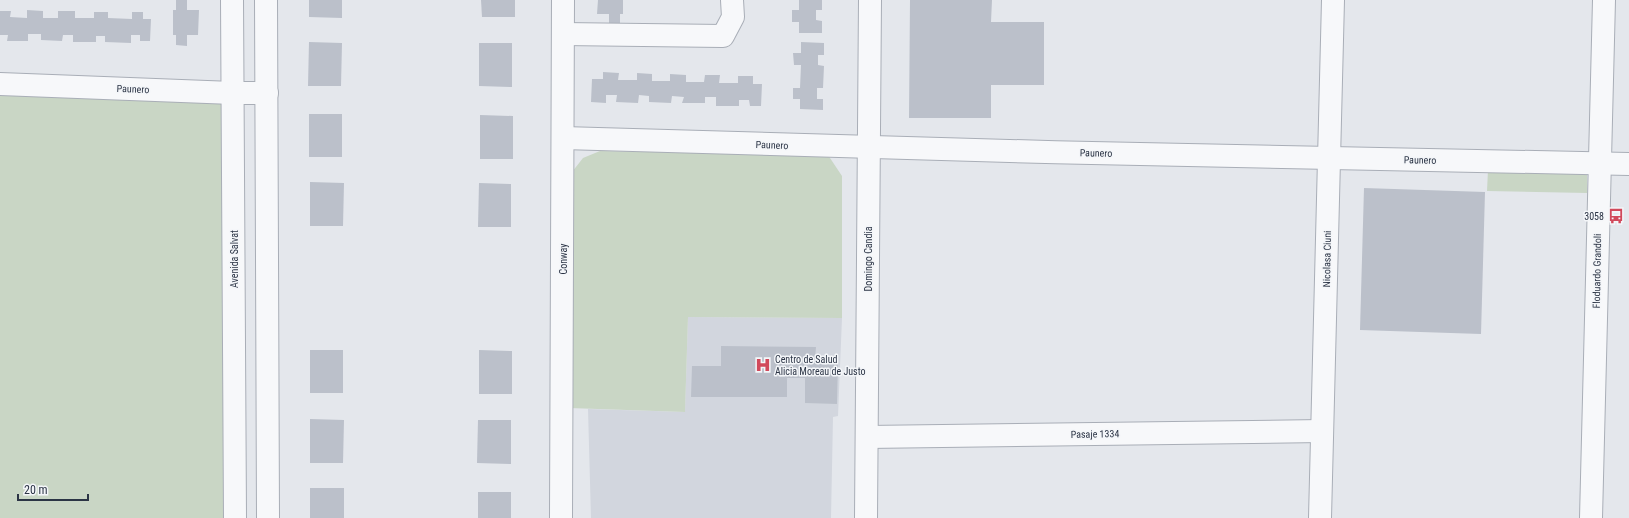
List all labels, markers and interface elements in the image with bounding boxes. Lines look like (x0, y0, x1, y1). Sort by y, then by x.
street label: Paunero (117, 83, 149, 95)
street label: Paunero (756, 139, 788, 151)
street label: Paunero (1080, 147, 1112, 159)
street label: Paunero (1404, 154, 1436, 166)
bus stop icon: 3058 (1607, 207, 1625, 225)
place label: 3058 (1584, 211, 1604, 222)
street label: Domingo Candia (863, 226, 874, 292)
street label: Avenida Salvat (229, 230, 240, 288)
street label: Nicolasa Ciuni (1321, 231, 1333, 287)
street label: Floduardo Grandoli (1591, 233, 1603, 309)
street label: Conway (558, 244, 569, 274)
place label: Centro de Salud Alicia Moreau de Justo (775, 354, 866, 377)
hospital icon: Centro de Salud Alicia Moreau de Justo (754, 356, 772, 374)
street label: Pasaje 1334 (1071, 428, 1119, 440)
scale bar (18, 476, 88, 502)
text: 20 m (24, 483, 48, 497)

